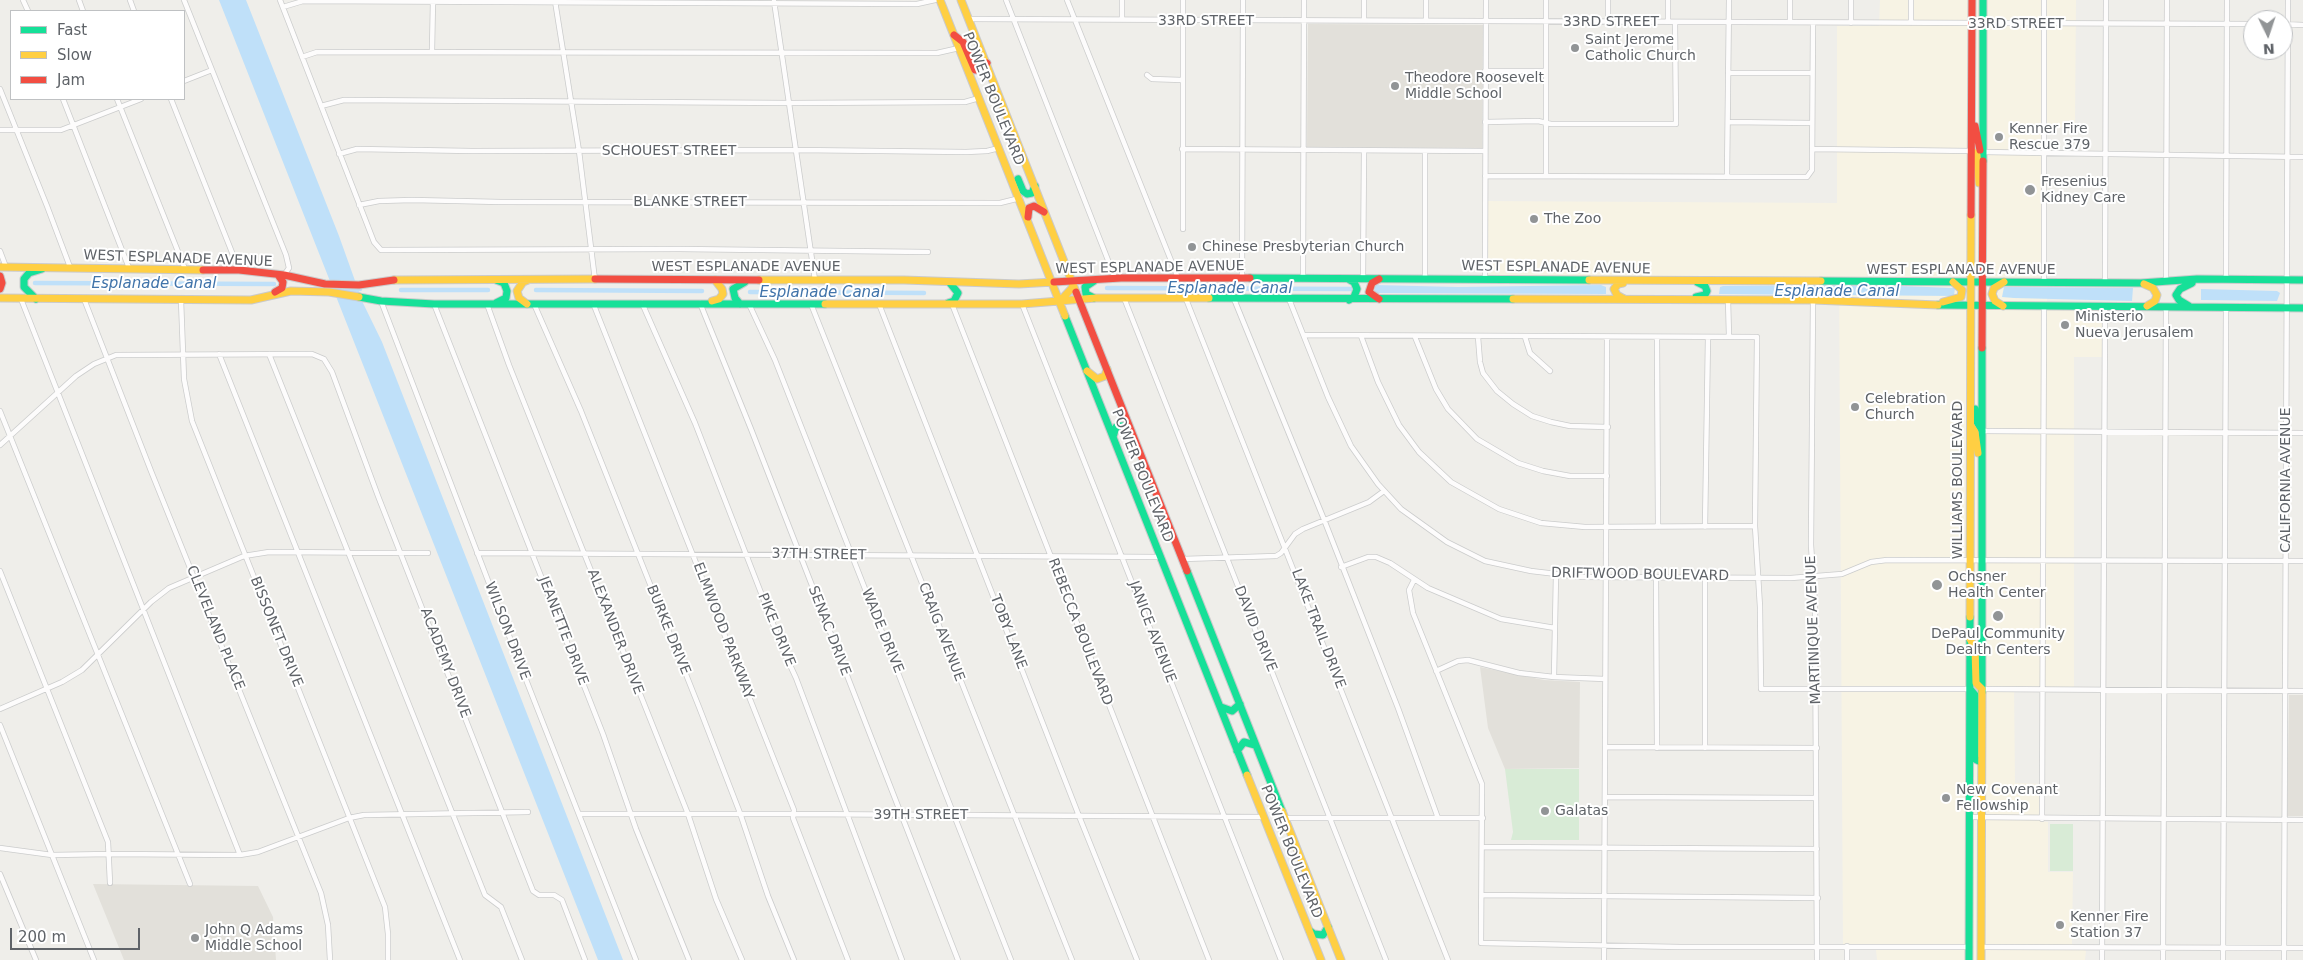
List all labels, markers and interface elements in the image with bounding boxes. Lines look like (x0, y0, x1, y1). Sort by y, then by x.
legend (10, 10, 185, 100)
north arrow (2243, 10, 2293, 60)
street label: 33RD STREET (1158, 13, 1254, 29)
street label: 33RD STREET (1563, 14, 1659, 30)
street label: 33RD STREET (1968, 16, 2064, 32)
text: Fast (57, 21, 87, 39)
street label: POWER BOULEVARD (959, 30, 1027, 168)
place label: Saint Jerome Catholic Church (1585, 32, 1696, 64)
text: N (2263, 41, 2275, 57)
marker: Saint Jerome Catholic Church (1569, 42, 1581, 54)
text: Slow (57, 46, 92, 64)
place label: Theodore Roosevelt Middle School (1405, 70, 1544, 102)
text: Jam (57, 71, 85, 89)
marker: Theodore Roosevelt Middle School (1389, 80, 1401, 92)
place label: Kenner Fire Rescue 379 (2009, 121, 2090, 154)
marker: Kenner Fire Rescue 379 (1993, 131, 2005, 143)
street label: SCHOUEST STREET (602, 143, 736, 159)
place label: Fresenius Kidney Care (2041, 174, 2126, 206)
marker: Fresenius Kidney Care (2023, 183, 2037, 197)
street label: BLANKE STREET (633, 194, 747, 210)
place label: The Zoo (1544, 211, 1601, 227)
marker: The Zoo (1528, 213, 1540, 225)
place label: Chinese Presbyterian Church (1202, 239, 1404, 255)
marker: Chinese Presbyterian Church (1186, 241, 1198, 253)
street label: WEST ESPLANADE AVENUE (83, 247, 273, 271)
street label: WEST ESPLANADE AVENUE (1055, 258, 1245, 278)
street label: WEST ESPLANADE AVENUE (1461, 258, 1651, 278)
street label: WEST ESPLANADE AVENUE (651, 259, 841, 275)
street label: WEST ESPLANADE AVENUE (1866, 262, 2056, 278)
water label: Esplanade Canal (92, 275, 216, 293)
water label: Esplanade Canal (1168, 280, 1292, 298)
water label: Esplanade Canal (1775, 283, 1899, 301)
water label: Esplanade Canal (760, 284, 884, 302)
place label: Ministerio Nueva Jerusalem (2075, 309, 2194, 342)
marker: Ministerio Nueva Jerusalem (2059, 319, 2071, 331)
place label: Celebration Church (1865, 391, 1946, 424)
marker: Celebration Church (1849, 401, 1861, 413)
street label: WILLIAMS BOULEVARD (1950, 401, 1966, 559)
street label: POWER BOULEVARD (1108, 407, 1176, 545)
street label: CALIFORNIA AVENUE (2278, 407, 2294, 553)
street label: 37TH STREET (771, 546, 867, 564)
street label: MARTINIQUE AVENUE (1803, 555, 1825, 705)
street label: REBECCA BOULEVARD (1044, 556, 1116, 708)
street label: ELMWOOD PARKWAY (689, 560, 757, 702)
street label: CLEVELAND PLACE (182, 563, 248, 693)
street label: DRIFTWOOD BOULEVARD (1551, 565, 1729, 585)
street label: ALEXANDER DRIVE (583, 567, 647, 697)
street label: LAKE TRAIL DRIVE (1287, 567, 1349, 691)
place label: Ochsner Health Center (1948, 569, 2046, 602)
street label: BISSONET DRIVE (246, 574, 306, 690)
street label: JEANETTE DRIVE (535, 574, 591, 688)
marker: Ochsner Health Center (1930, 578, 1944, 592)
street label: JANICE AVENUE (1125, 579, 1179, 685)
street label: WILSON DRIVE (481, 580, 533, 682)
street label: CRAIG AVENUE (914, 580, 968, 684)
street label: BURKE DRIVE (642, 583, 694, 677)
street label: SENAC DRIVE (804, 584, 854, 678)
street label: DAVID DRIVE (1230, 584, 1280, 674)
street label: WADE DRIVE (857, 586, 907, 676)
street label: PIKE DRIVE (754, 591, 798, 669)
street label: TOBY LANE (986, 592, 1030, 672)
street label: ACADEMY DRIVE (416, 606, 474, 720)
marker: DePaul Community Dealth Centers (1991, 609, 2005, 623)
place label: DePaul Community Dealth Centers (1931, 626, 2065, 658)
place label: New Covenant Fellowship (1956, 782, 2058, 814)
street label: POWER BOULEVARD (1257, 783, 1325, 921)
marker: New Covenant Fellowship (1940, 792, 1952, 804)
place label: Galatas (1555, 803, 1608, 819)
marker: Galatas (1539, 805, 1551, 817)
street label: 39TH STREET (874, 807, 968, 823)
place label: Kenner Fire Station 37 (2070, 909, 2149, 942)
scale bar (12, 918, 142, 950)
marker: Kenner Fire Station 37 (2054, 919, 2066, 931)
place label: John Q Adams Middle School (205, 922, 303, 954)
text: 200 m (18, 928, 66, 946)
marker: John Q Adams Middle School (189, 932, 201, 944)

